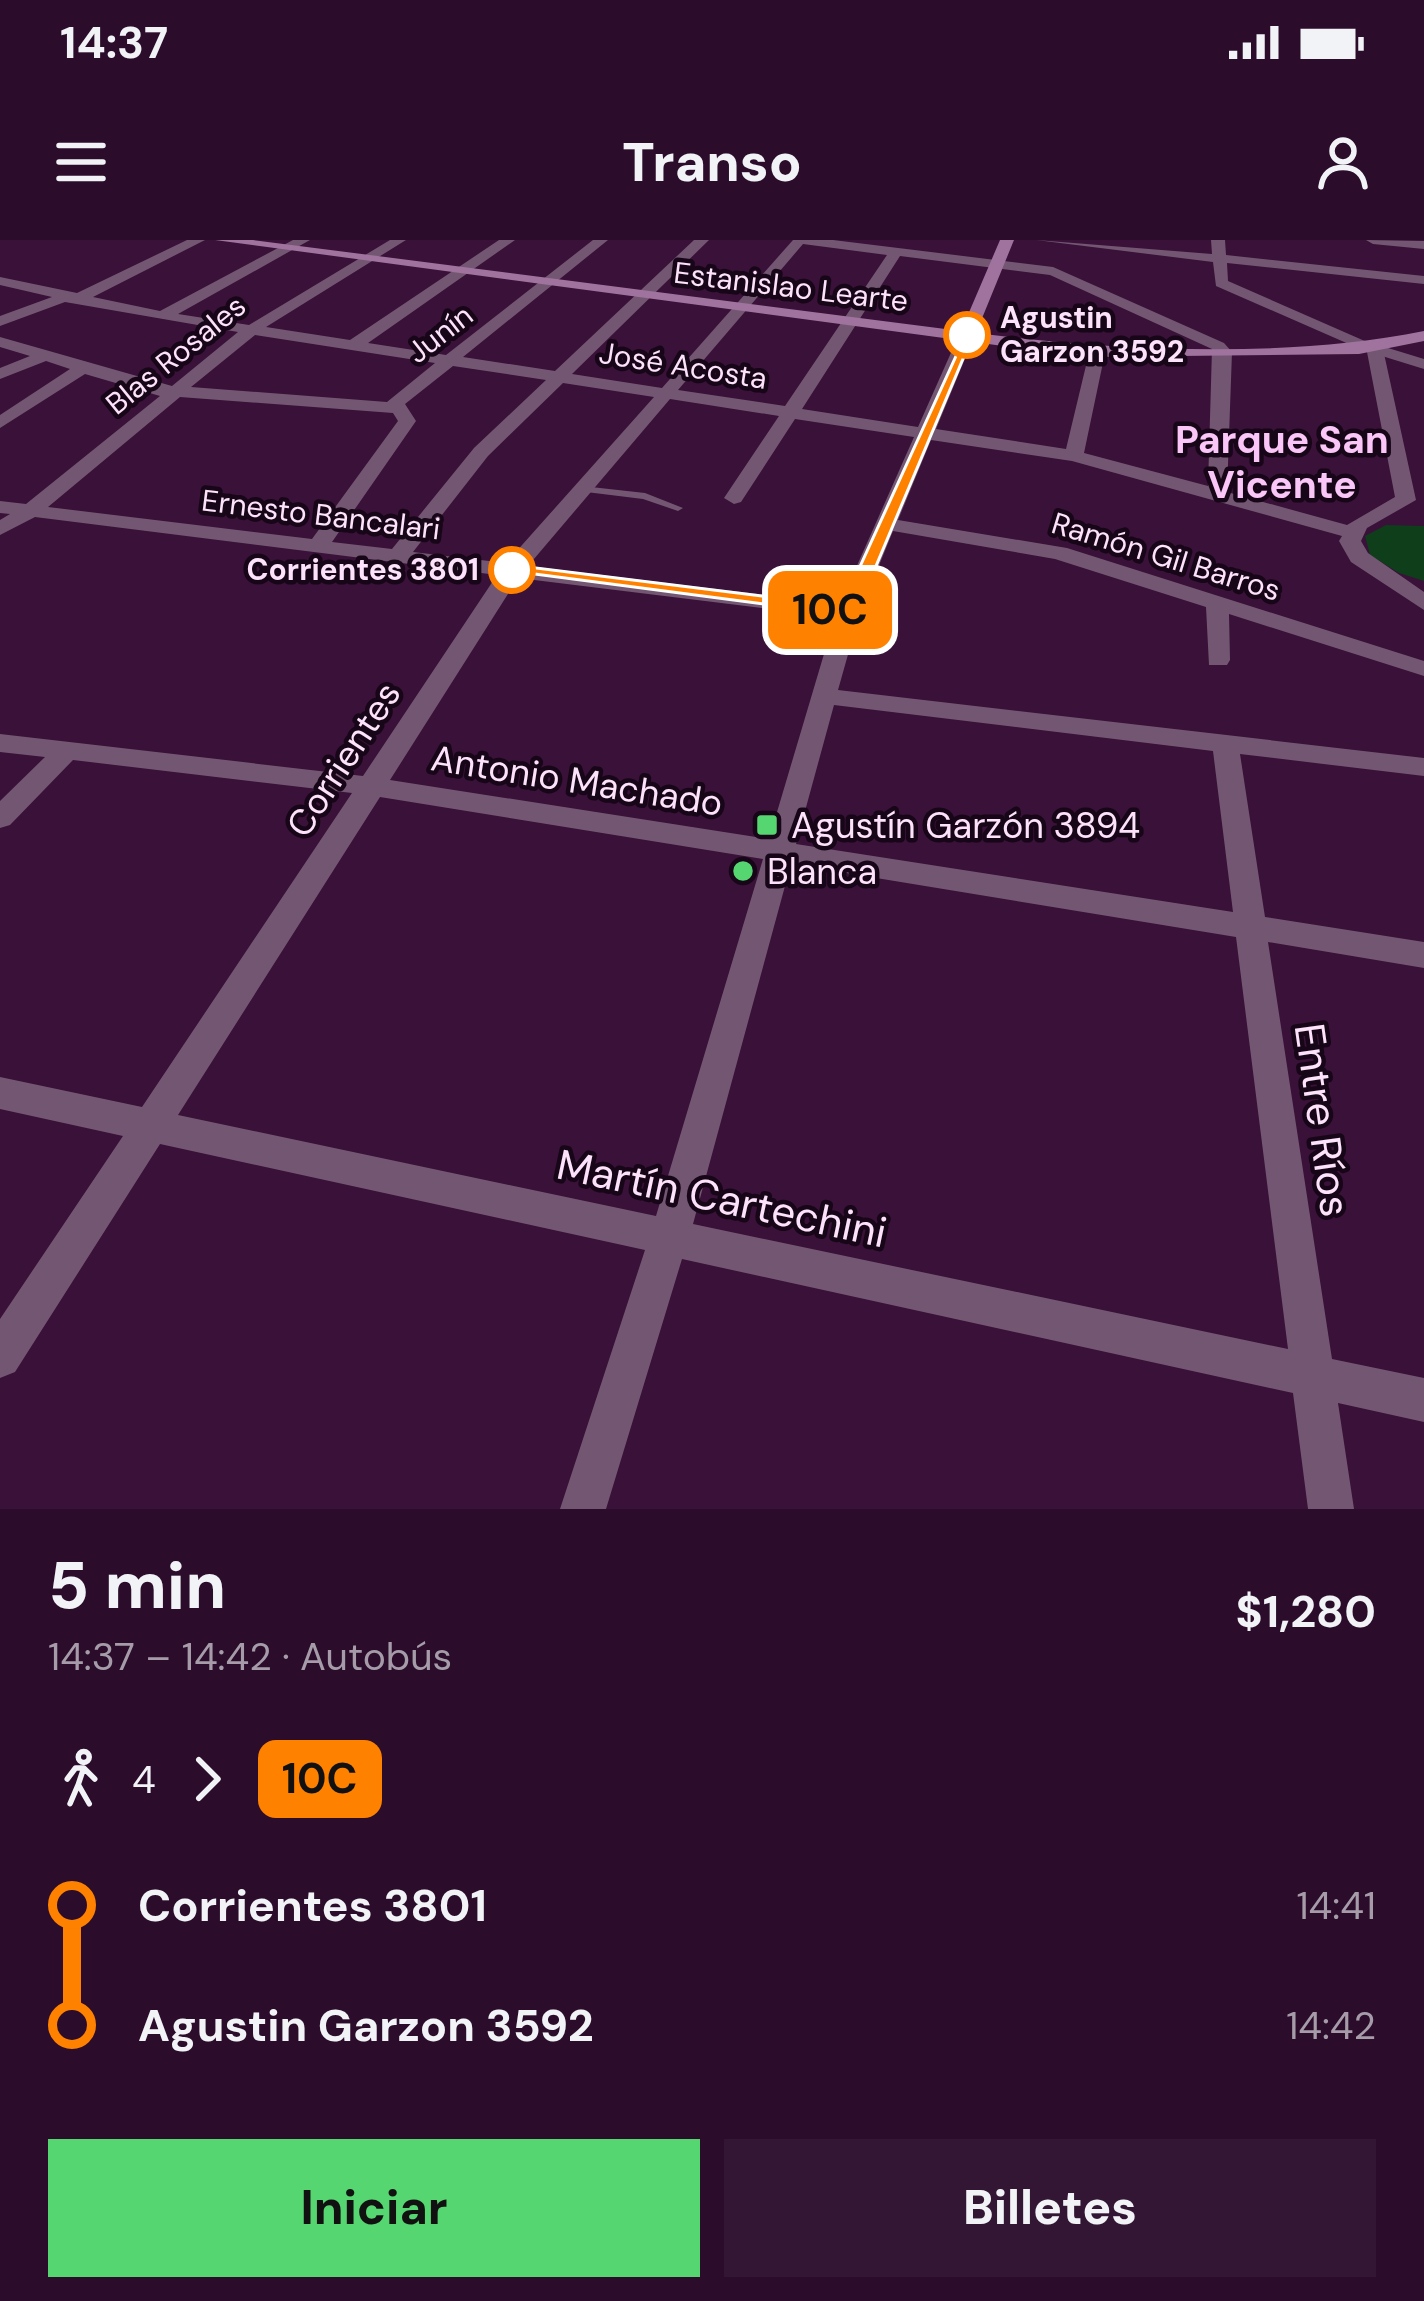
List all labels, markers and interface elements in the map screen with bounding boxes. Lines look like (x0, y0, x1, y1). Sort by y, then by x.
text: 14:37 (60, 13, 168, 72)
text: Transo (622, 127, 802, 198)
icon: menu (48, 129, 114, 195)
icon: person (1310, 129, 1376, 195)
street label: Estanislao Learte (672, 253, 910, 320)
street label: Blas Rosales (98, 286, 254, 423)
street label: Junín (399, 296, 481, 372)
place label: Agustin Garzon 3592 (1000, 298, 1184, 371)
marker: Agustin Garzon 3592 (945, 313, 989, 357)
street label: José Acosta (596, 333, 770, 398)
district label: Parque San Vicente (1175, 414, 1389, 510)
street label: Ernesto Bancalari (199, 481, 443, 548)
street label: Ramón Gil Barros (1047, 503, 1285, 610)
marker: Corrientes 3801 (490, 548, 534, 592)
place label: Corrientes 3801 (246, 550, 479, 589)
line badge: 10C (761, 571, 899, 649)
text: 10C (792, 582, 868, 637)
street label: Corrientes (276, 673, 411, 846)
street label: Antonio Machado (428, 734, 726, 827)
place label: Agustín Garzón 3894 (791, 802, 1140, 849)
marker: Agustín Garzón 3894 (754, 812, 780, 838)
place label: Blanca (767, 848, 877, 895)
marker: Blanca (730, 858, 756, 884)
street label: Entre Ríos (1282, 1020, 1363, 1220)
street label: Martín Cartechini (552, 1137, 892, 1260)
text: 5 min (48, 1543, 226, 1628)
text: $1,280 (1236, 1582, 1376, 1641)
text: 14:37 – 14:42 · Autobús (48, 1631, 452, 1682)
icon: walk (48, 1746, 114, 1812)
icon: forward (174, 1746, 240, 1812)
text: 10C (282, 1751, 358, 1806)
text: 4 (132, 1754, 156, 1805)
text: Corrientes 3801 (138, 1876, 487, 1935)
text: 14:41 (1296, 1880, 1376, 1931)
text: Agustin Garzon 3592 (138, 1996, 594, 2055)
text: 14:42 (1286, 2000, 1376, 2051)
button: Iniciar (48, 2139, 700, 2277)
button: Billetes (724, 2139, 1376, 2277)

